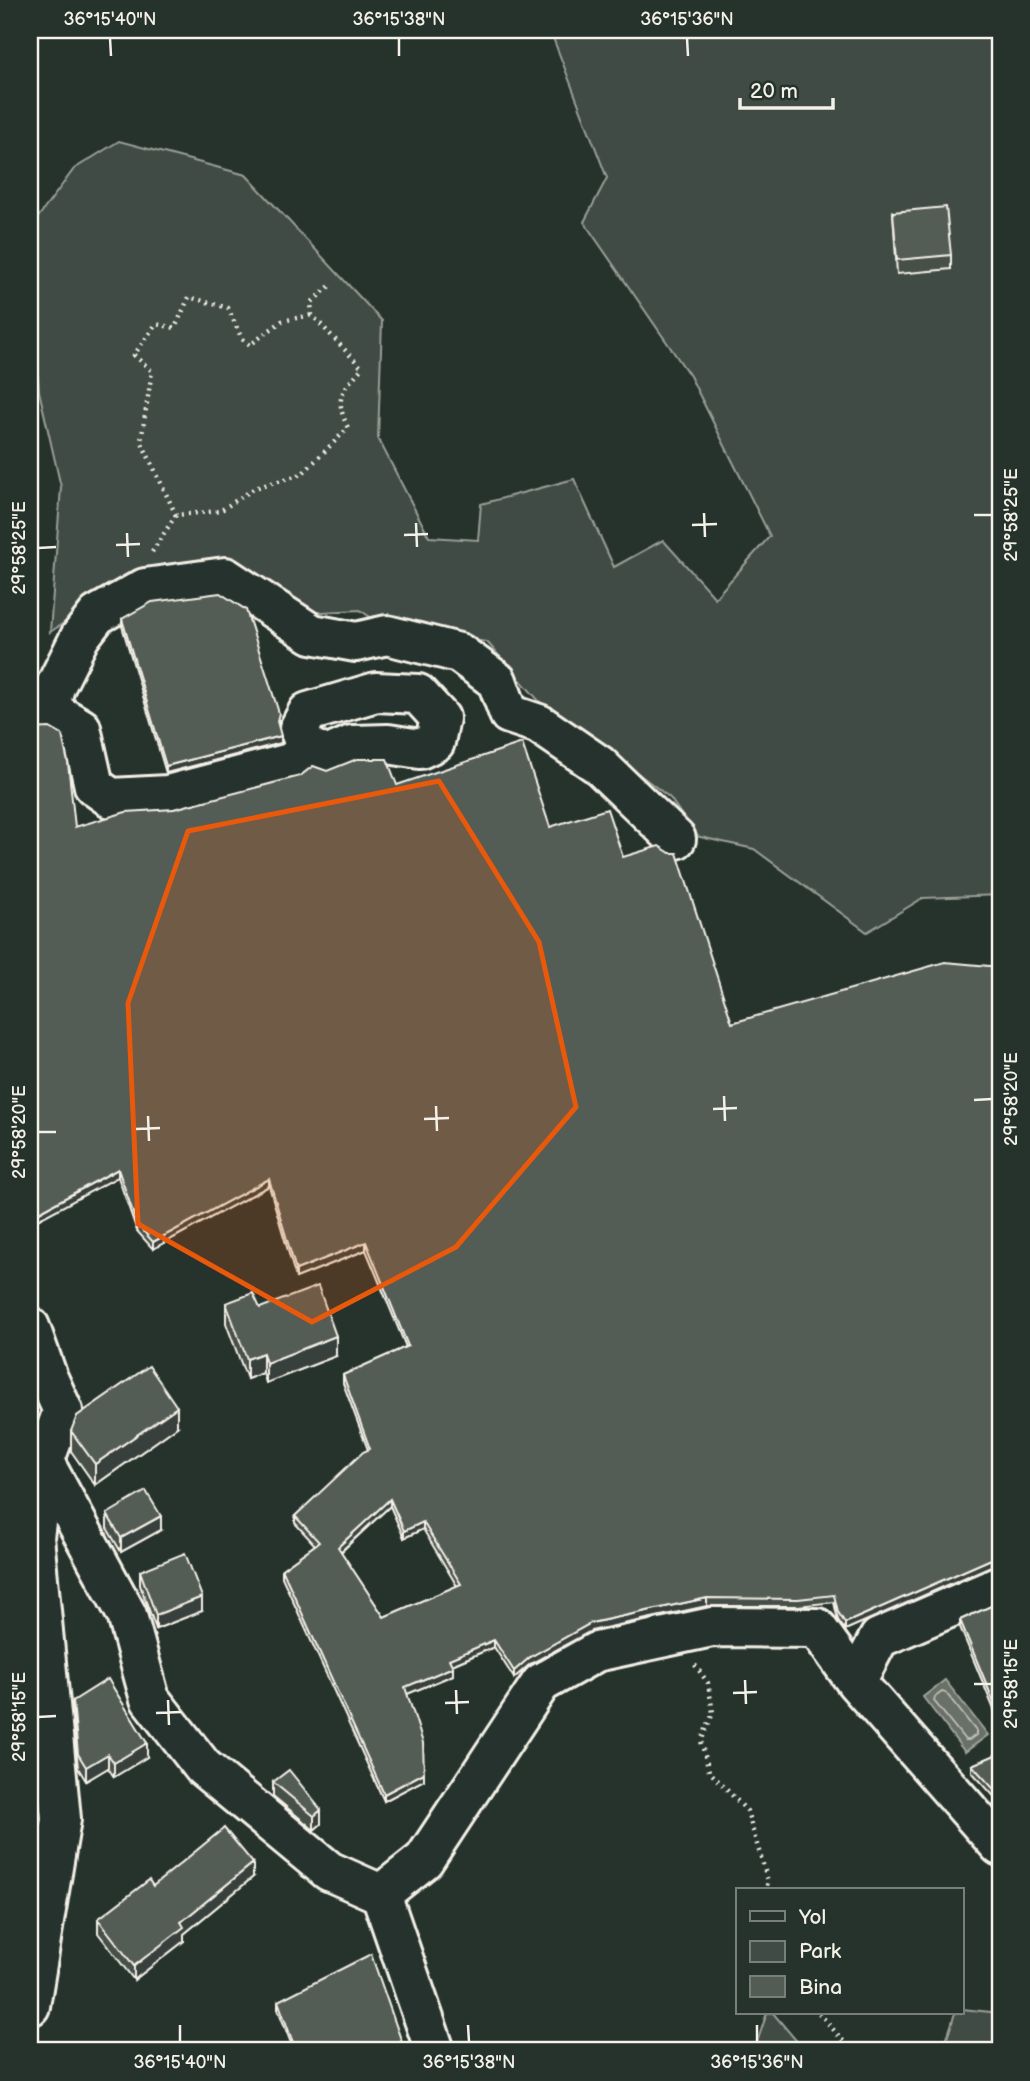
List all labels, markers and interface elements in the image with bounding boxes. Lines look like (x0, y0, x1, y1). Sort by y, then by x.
text: 36°15'40"N (63, 9, 157, 30)
text: 36°15'38"N (352, 9, 446, 30)
text: 36°15'36"N (640, 9, 734, 30)
scale bar (740, 66, 832, 110)
text: 20 m (750, 79, 798, 104)
text: 29°58'25"E (1001, 468, 1022, 562)
text: 29°58'25"E (9, 501, 30, 595)
text: 29°58'20"E (1001, 1052, 1022, 1146)
text: 29°58'20"E (9, 1085, 30, 1179)
text: 29°58'15"E (1001, 1639, 1022, 1729)
text: 29°58'15"E (9, 1672, 30, 1762)
legend (736, 1888, 964, 2014)
text: Yol (798, 1905, 826, 1930)
text: Park (799, 1939, 842, 1964)
text: Bina (799, 1975, 842, 2000)
text: 36°15'40"N (133, 2052, 227, 2073)
text: 36°15'38"N (422, 2052, 516, 2073)
text: 36°15'36"N (710, 2052, 804, 2073)

